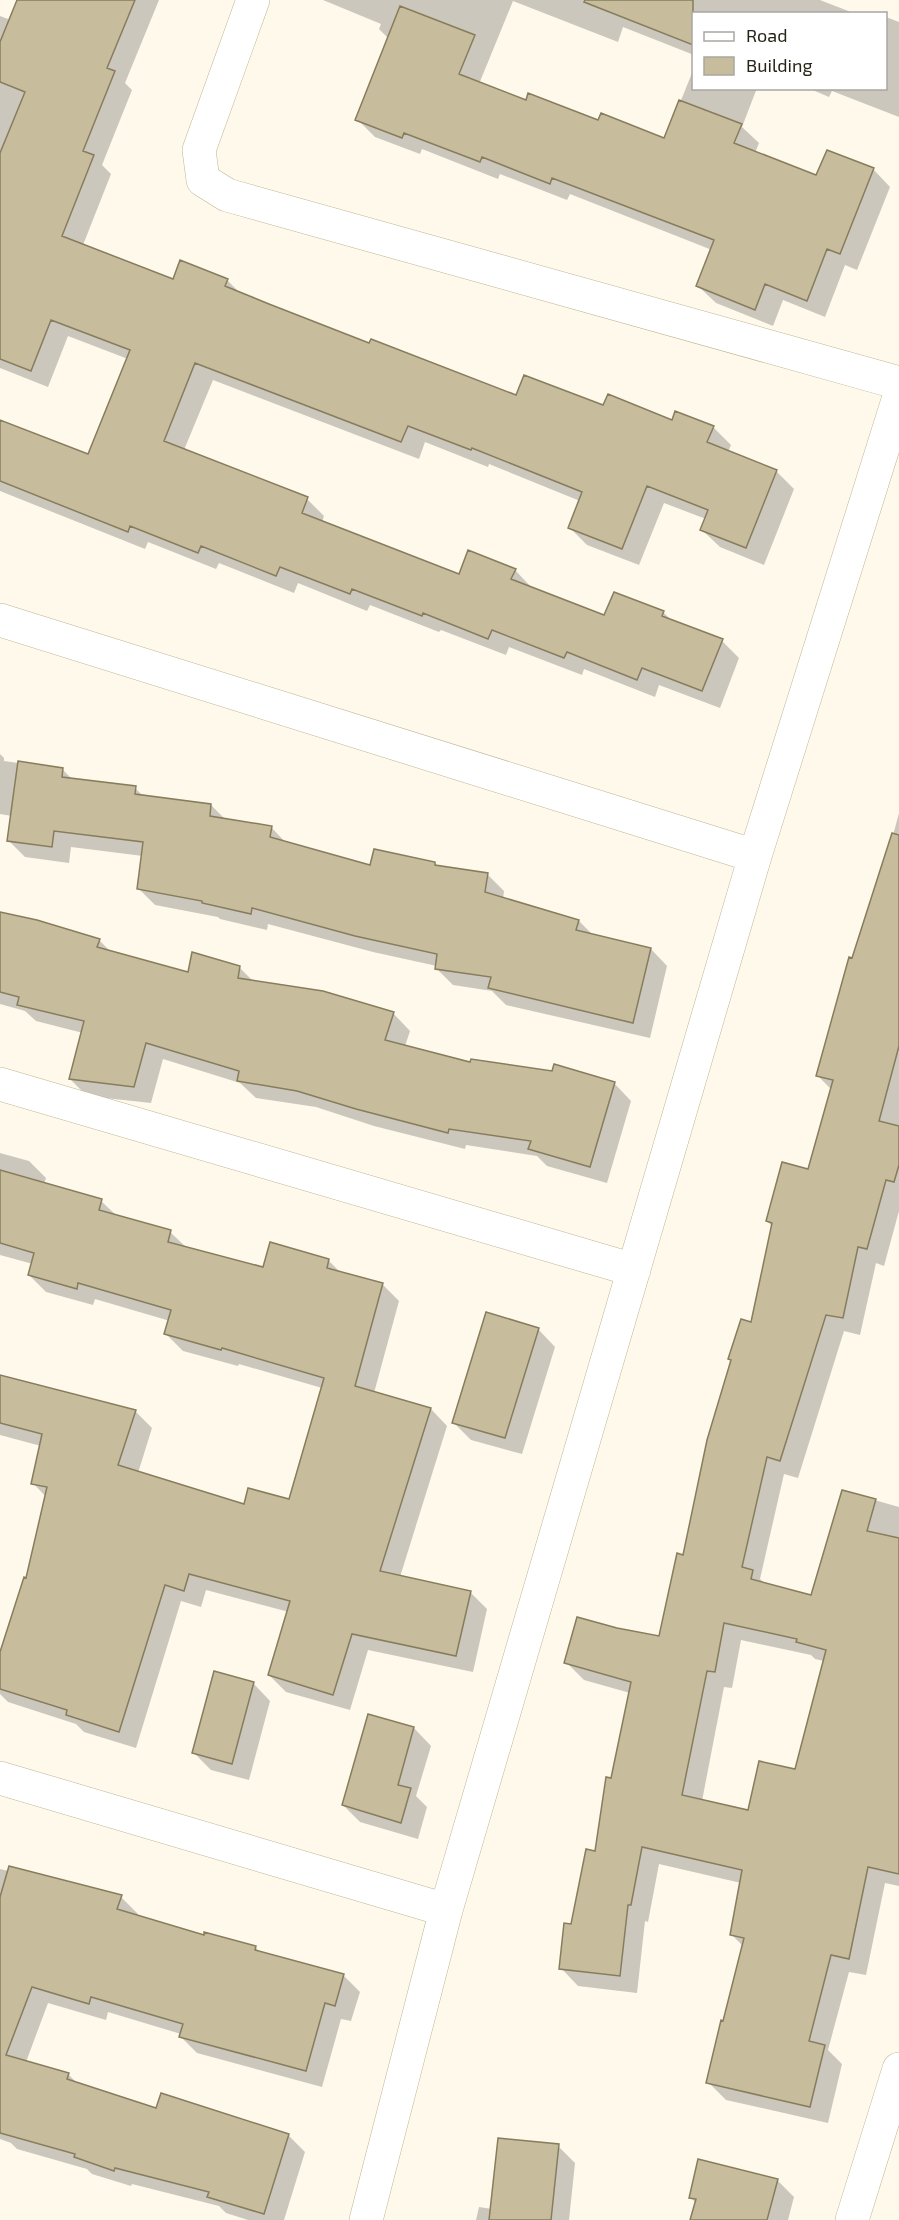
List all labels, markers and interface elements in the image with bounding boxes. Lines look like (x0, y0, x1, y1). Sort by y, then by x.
legend (692, 12, 887, 90)
text: Road (746, 24, 787, 46)
text: Building (746, 54, 813, 76)

